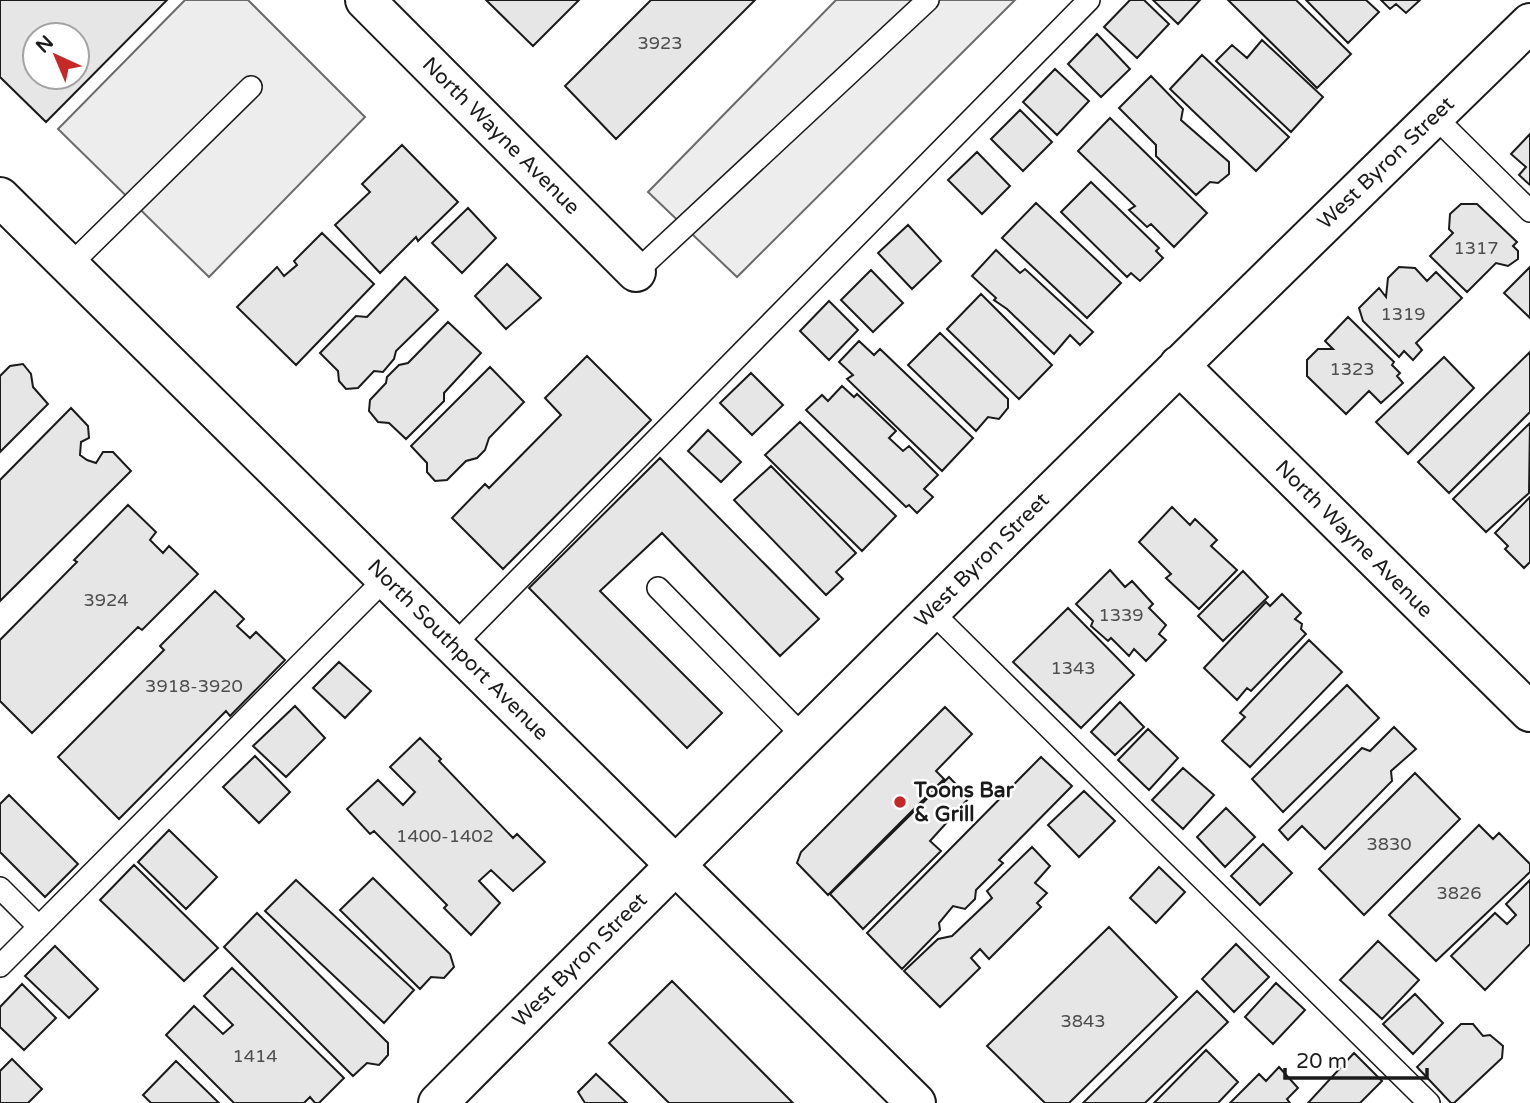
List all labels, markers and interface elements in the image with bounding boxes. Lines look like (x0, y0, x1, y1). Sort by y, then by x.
north arrow (21, 21, 91, 91)
text: N (32, 31, 58, 58)
house number: 3923 (637, 32, 683, 54)
street label: North Wayne Avenue (417, 52, 585, 220)
street label: West Byron Street (1313, 91, 1459, 235)
house number: 1317 (1453, 237, 1499, 259)
house number: 1319 (1380, 303, 1426, 325)
house number: 1323 (1329, 358, 1375, 380)
street label: North Wayne Avenue (1270, 455, 1438, 623)
street label: West Byron Street (910, 488, 1054, 632)
street label: North Southport Avenue (362, 554, 554, 746)
house number: 3924 (83, 589, 129, 611)
house number: 1339 (1098, 604, 1144, 626)
house number: 1343 (1050, 657, 1096, 679)
house number: 3918-3920 (145, 675, 243, 697)
place label: Toons Bar & Grill (913, 778, 1015, 827)
marker: Toons Bar & Grill (892, 794, 908, 810)
house number: 1400-1402 (396, 825, 494, 847)
house number: 3830 (1366, 833, 1412, 855)
house number: 3826 (1436, 882, 1482, 904)
street label: West Byron Street (508, 888, 652, 1032)
house number: 3843 (1060, 1010, 1106, 1032)
scale bar (1285, 1036, 1427, 1080)
house number: 1414 (232, 1045, 278, 1067)
text: 20 m (1296, 1049, 1347, 1074)

